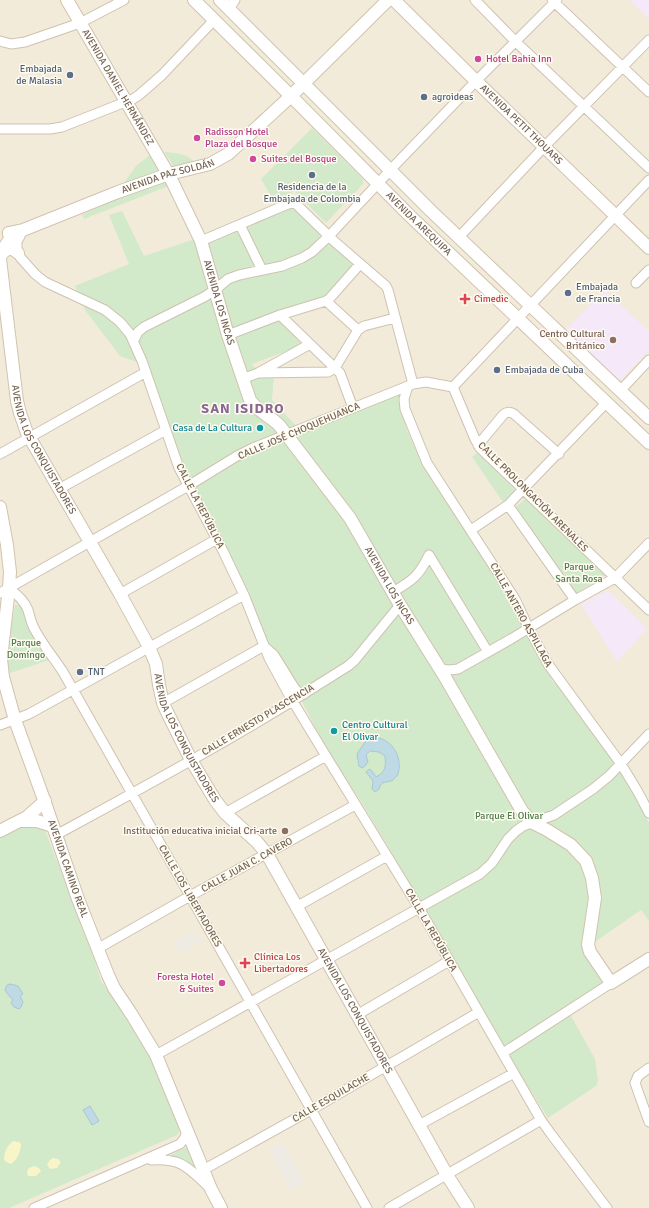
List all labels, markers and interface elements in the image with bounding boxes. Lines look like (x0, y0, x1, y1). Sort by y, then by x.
street label: AVENIDA DANIEL HERNÁNDEZ (79, 27, 157, 148)
place label: Hotel Bahia Inn (486, 53, 552, 65)
marker: Hotel Bahia Inn (473, 54, 483, 64)
place label: Embajada de Malasia (16, 63, 62, 87)
marker: Embajada de Malasia (65, 70, 75, 80)
street label: AVENIDA PETIT THOUARS (477, 82, 565, 167)
place label: agroideas (432, 91, 474, 103)
marker: agroideas (419, 92, 429, 102)
place label: Radisson Hotel Plaza del Bosque (205, 126, 277, 150)
marker: Radisson Hotel Plaza del Bosque (192, 133, 202, 143)
place label: Suites del Bosque (261, 153, 336, 165)
marker: Suites del Bosque (248, 154, 258, 164)
street label: AVENIDA PAZ SOLDÁN (120, 157, 217, 196)
marker: Residencia de la Embajada de Colombia (307, 170, 317, 180)
place label: Residencia de la Embajada de Colombia (263, 181, 361, 205)
street label: AVENIDA AREQUIPA (383, 189, 454, 258)
street label: AVENIDA LOS INCAS (201, 259, 237, 347)
place label: Embajada de Francia (576, 281, 620, 305)
marker: Embajada de Francia (563, 288, 573, 298)
marker: Cimedic (459, 293, 471, 305)
place label: Cimedic (474, 293, 509, 305)
place label: Centro Cultural Británico (539, 328, 605, 352)
marker: Centro Cultural Británico (608, 335, 618, 345)
place label: Embajada de Cuba (505, 364, 584, 376)
marker: Embajada de Cuba (492, 365, 502, 375)
street label: AVENIDA LOS CONQUISTADORES (9, 384, 79, 517)
street label: CALLE JOSÉ CHOQUEHUANCA (236, 399, 362, 462)
district label: SAN ISIDRO (201, 400, 285, 417)
place label: Casa de La Cultura (173, 422, 252, 434)
marker: Casa de La Cultura (255, 423, 265, 433)
street label: CALLE PROLONGACIÓN ARENALES (475, 439, 592, 555)
street label: CALLE LA REPÚBLICA (173, 461, 228, 551)
street label: AVENIDA LOS INCAS (362, 545, 417, 627)
street label: CALLE ANTERO ASPILLAGA (487, 561, 555, 669)
park label: Parque Santa Rosa (555, 561, 603, 585)
park label: Parque Domíngo (7, 637, 45, 661)
place label: TNT (88, 666, 105, 678)
marker: TNT (75, 667, 85, 677)
street label: AVENIDA LOS CONQUISTADORES (151, 673, 221, 805)
street label: CALLE ERNESTO PLASCENCIA (200, 682, 316, 758)
place label: Centro Cultural El Olivar (342, 719, 408, 743)
marker: Centro Cultural El Olivar (329, 726, 339, 736)
park label: Parque El Olivar (475, 810, 543, 822)
street label: AVENIDA CAMINO REAL (45, 818, 91, 920)
place label: Institución educativa inicial Cri-arte (123, 825, 277, 837)
marker: Institución educativa inicial Cri-arte (280, 826, 290, 836)
street label: CALLE JUAN C. CAVERO (199, 835, 295, 895)
street label: CALLE LOS LIBERTADORES (156, 843, 224, 950)
street label: CALLE LA REPÚBLICA (402, 886, 461, 974)
street label: AVENIDA LOS CONQUISTADORES (315, 946, 395, 1076)
place label: Clínica Los Libertadores (254, 951, 308, 975)
marker: Clínica Los Libertadores (239, 957, 251, 969)
place label: Foresta Hotel & Suites (157, 971, 215, 995)
marker: Foresta Hotel & Suites (217, 978, 227, 988)
street label: CALLE ESQUILACHE (290, 1071, 372, 1125)

